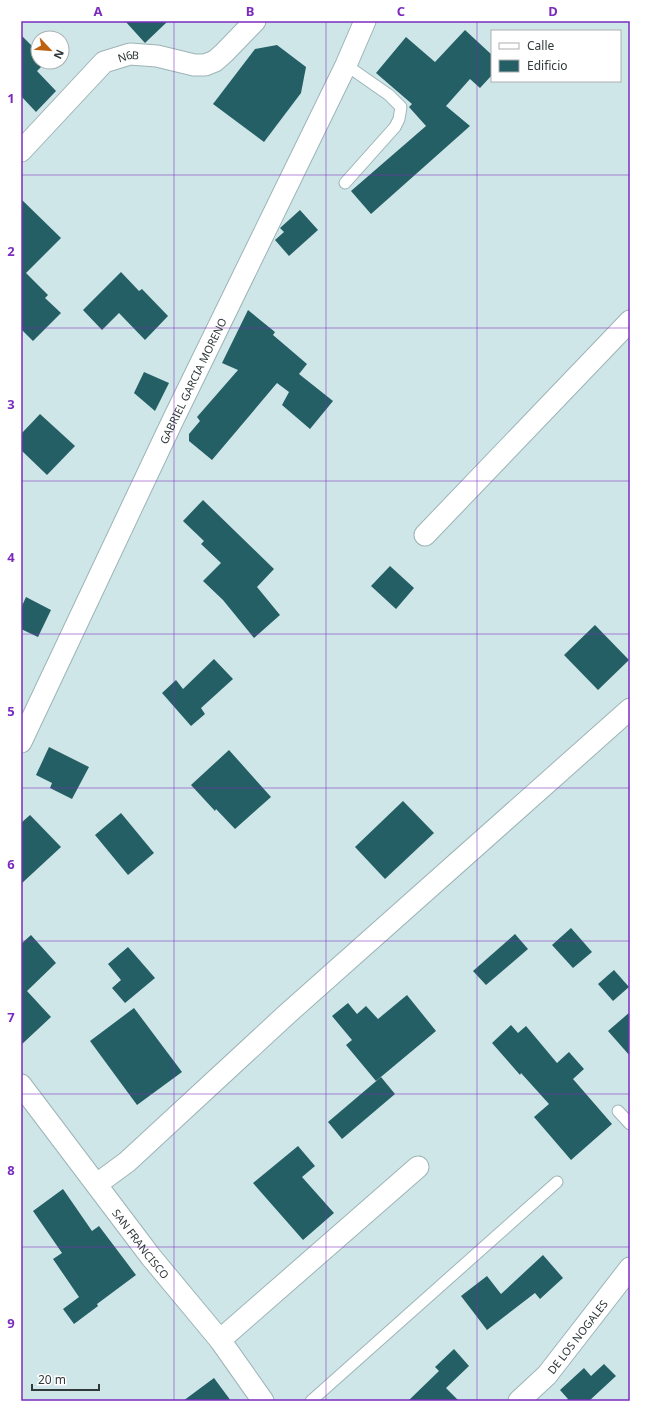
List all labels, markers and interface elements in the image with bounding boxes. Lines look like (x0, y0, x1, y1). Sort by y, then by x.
text: A (94, 2, 103, 20)
text: B (246, 2, 254, 20)
text: C (397, 2, 405, 20)
text: D (548, 2, 558, 20)
north arrow (30, 30, 70, 70)
legend (491, 30, 621, 82)
text: Calle (527, 37, 555, 54)
street label: N6B (116, 46, 140, 65)
text: N (51, 47, 68, 62)
text: Edificio (527, 57, 568, 74)
text: 1 (7, 89, 15, 107)
text: 2 (7, 242, 15, 260)
street label: GABRIEL GARCIA MORENO (155, 315, 229, 446)
text: 3 (7, 395, 15, 413)
text: 4 (7, 548, 15, 566)
text: 5 (7, 702, 15, 720)
text: 6 (7, 855, 15, 873)
text: 7 (7, 1008, 15, 1026)
text: 8 (7, 1161, 15, 1179)
street label: SAN FRANCISCO (110, 1206, 173, 1281)
street label: DE LOS NOGALES (543, 1296, 610, 1377)
text: 9 (7, 1314, 15, 1332)
scale bar (32, 1366, 99, 1392)
text: 20 m (38, 1371, 66, 1388)

